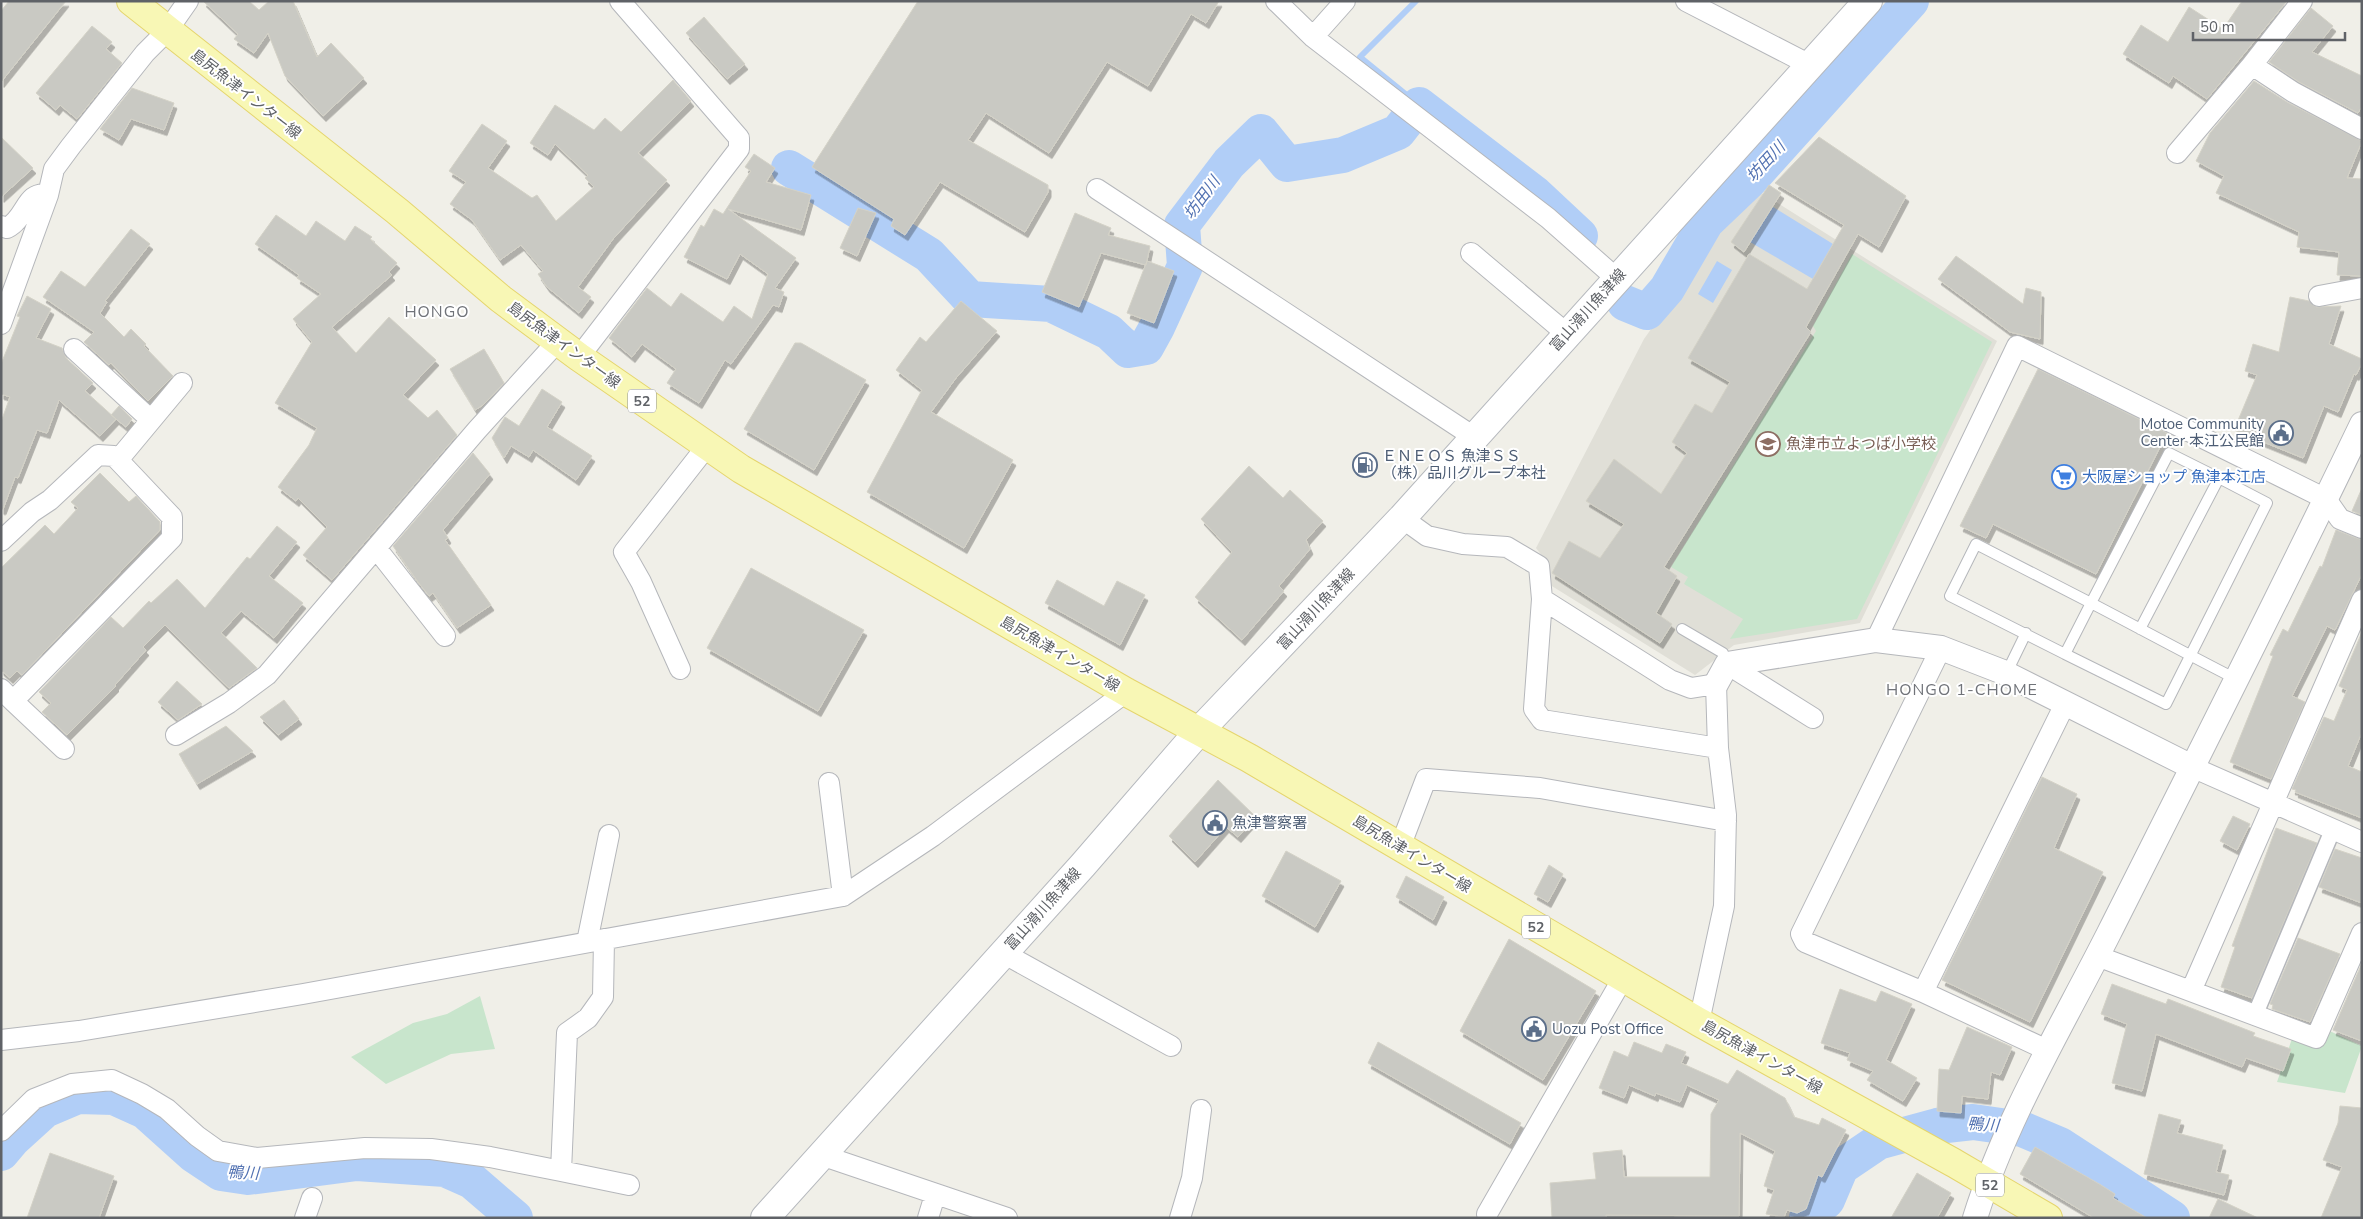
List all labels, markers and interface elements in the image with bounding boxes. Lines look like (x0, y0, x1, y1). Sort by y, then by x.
scale bar (2193, 10, 2346, 42)
text: 50 m (2200, 17, 2235, 37)
street label: 島尻魚津インター線 (187, 45, 305, 143)
water label: 坊田川 (1742, 135, 1792, 187)
water label: 坊田川 (1179, 171, 1226, 224)
street label: 富山滑川魚津線 (1545, 264, 1631, 356)
street label: 島尻魚津インター線 (504, 297, 624, 393)
district label: HONGO (404, 301, 470, 323)
road number: 52 (628, 390, 656, 412)
place label: Motoe Community Center 本江公民館 (2140, 414, 2264, 451)
public building icon: Motoe Community Center 本江公民館 (2268, 420, 2294, 446)
school or university icon: 魚津市立よつば小学校 (1755, 431, 1781, 457)
place label: 魚津市立よつば小学校 (1786, 434, 1936, 454)
place label: ＥＮＥＯＳ 魚津ＳＳ （株）品川グループ本社 (1382, 446, 1546, 483)
fuel station icon: ＥＮＥＯＳ 魚津ＳＳ （株）品川グループ本社 (1352, 452, 1378, 478)
supermarket icon: 大阪屋ショップ 魚津本江店 (2051, 464, 2077, 490)
place label: 大阪屋ショップ 魚津本江店 (2082, 467, 2266, 487)
street label: 富山滑川魚津線 (1273, 564, 1359, 654)
street label: 島尻魚津インター線 (997, 612, 1123, 696)
district label: HONGO 1-CHOME (1886, 679, 2038, 701)
public building icon: 魚津警察署 (1202, 810, 1228, 836)
street label: 島尻魚津インター線 (1349, 811, 1475, 897)
place label: 魚津警察署 (1232, 813, 1307, 833)
street label: 富山滑川魚津線 (1000, 863, 1086, 955)
road number: 52 (1522, 916, 1550, 939)
public building icon: Uozu Post Office (1521, 1016, 1547, 1042)
street label: 島尻魚津インター線 (1698, 1016, 1826, 1098)
place label: Uozu Post Office (1552, 1019, 1664, 1039)
water label: 鴨川 (1966, 1113, 2002, 1137)
water label: 鴨川 (226, 1161, 262, 1185)
road number: 52 (1976, 1174, 2004, 1196)

